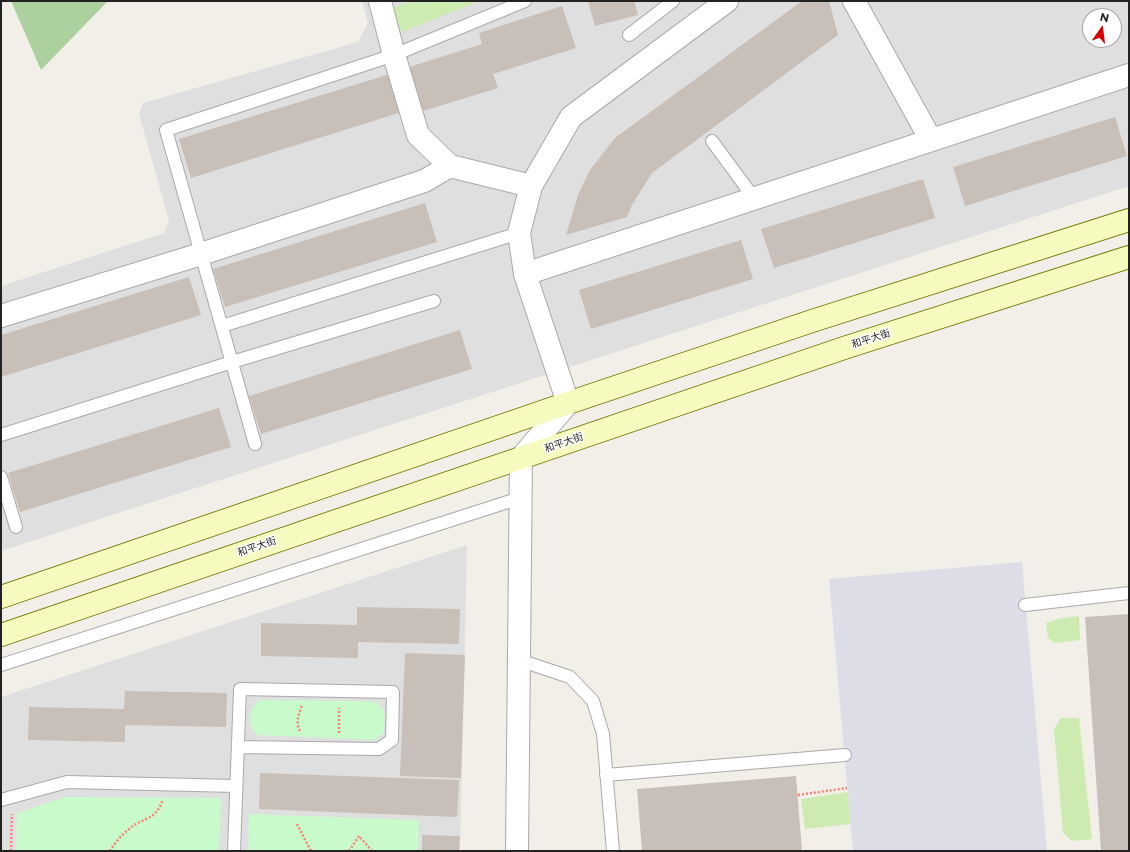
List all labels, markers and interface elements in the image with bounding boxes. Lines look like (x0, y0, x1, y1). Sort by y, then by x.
north arrow (1082, 8, 1122, 48)
text: N (1099, 9, 1111, 25)
street label: 和平大街 (850, 327, 892, 351)
street label: 和平大街 (543, 431, 585, 455)
street label: 和平大街 (236, 535, 278, 559)

